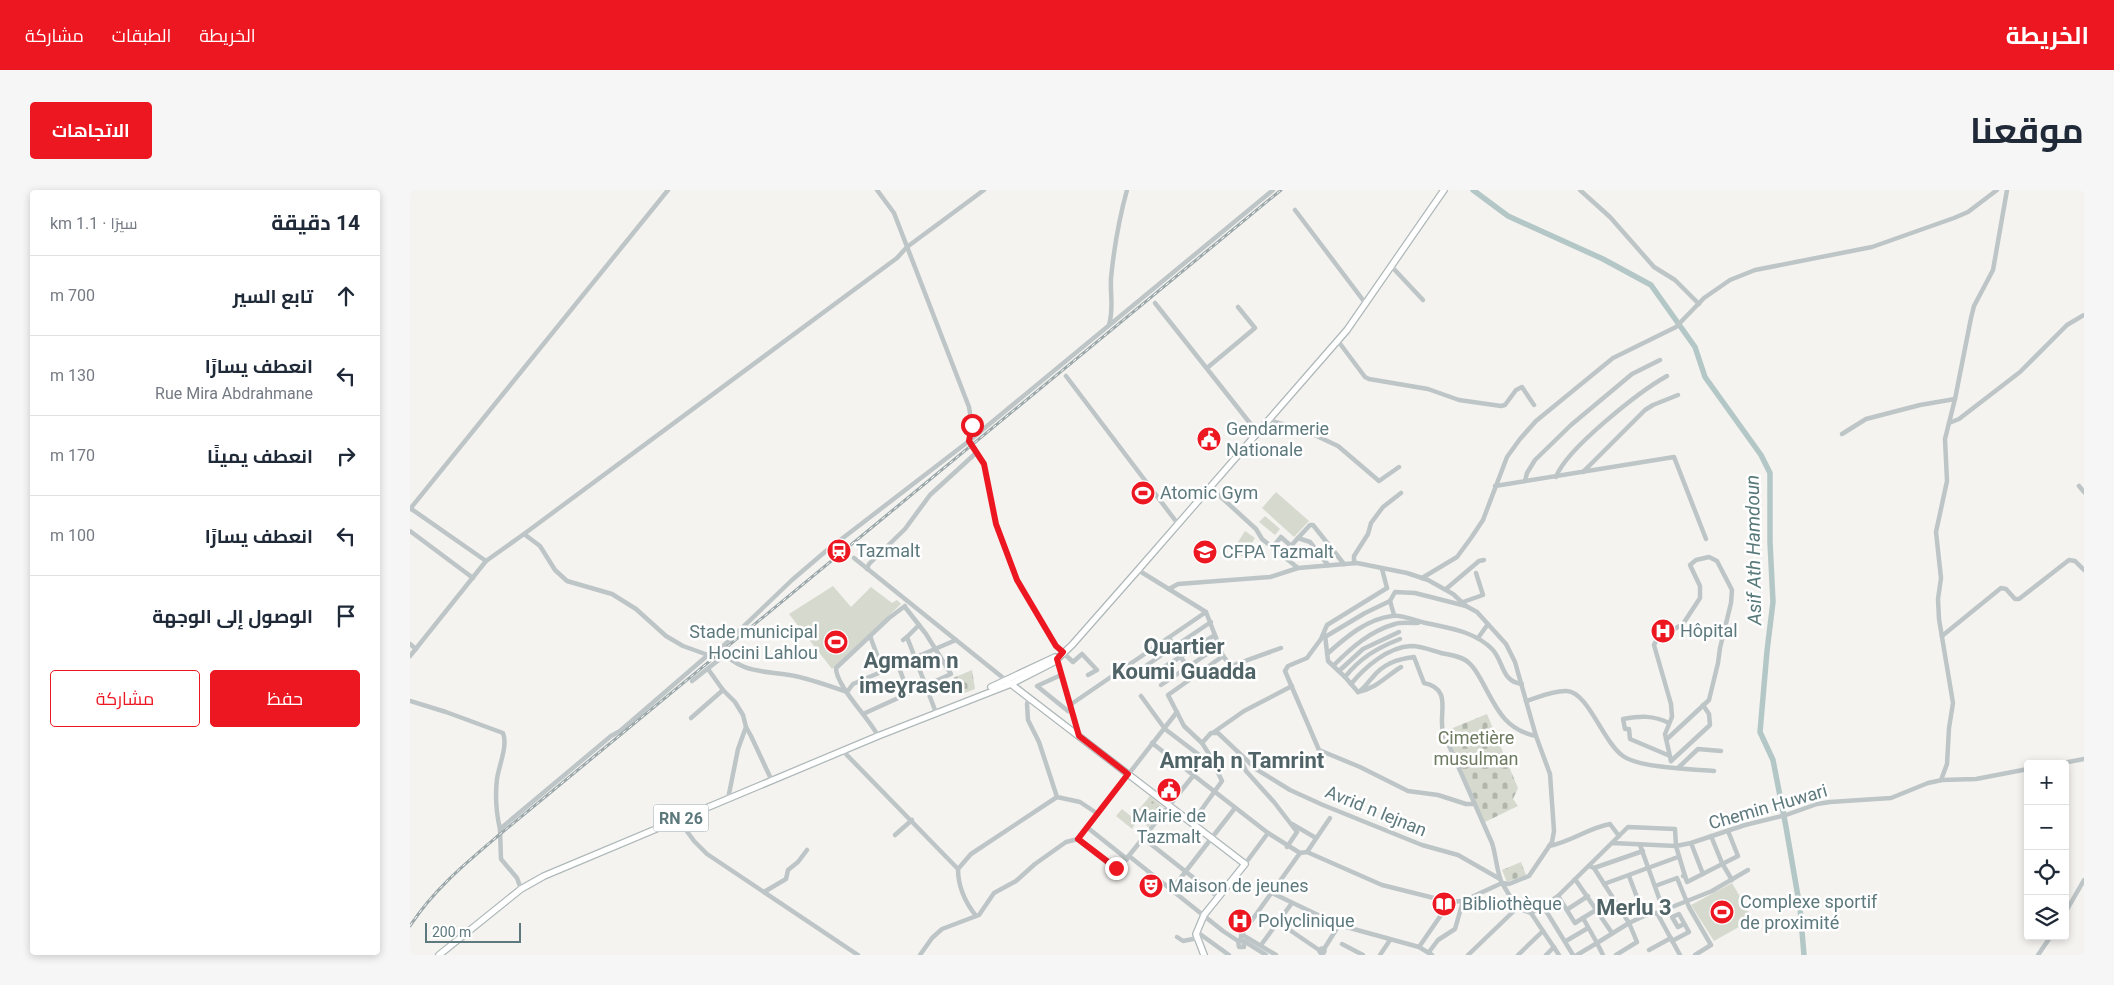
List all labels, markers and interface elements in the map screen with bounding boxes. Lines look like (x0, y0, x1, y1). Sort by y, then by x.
text: الخريطة (2006, 22, 2089, 50)
text: مشاركة (25, 25, 84, 46)
text: الطبقات (112, 25, 171, 46)
text: الخريطة (199, 25, 256, 46)
button: الاتجاهات (30, 102, 152, 159)
text: موقعنا (1970, 111, 2084, 152)
text: 14 دقيقة (271, 211, 360, 235)
text: سيرًا · 1.1 km (50, 214, 137, 233)
icon: ahead (332, 282, 360, 310)
text: تابع السير (233, 285, 313, 308)
text: 700 m (50, 286, 95, 305)
text: انعطف يسارًا (205, 355, 313, 378)
icon: left (332, 362, 360, 390)
text: 130 m (50, 366, 95, 385)
text: Rue Mira Abdrahmane (155, 384, 313, 403)
route start (961, 414, 984, 437)
place label: Gendarmerie Nationale (1226, 418, 1329, 460)
public building icon: Gendarmerie Nationale (1196, 426, 1222, 452)
icon: right (332, 442, 360, 470)
text: انعطف يمينًا (207, 445, 313, 468)
text: 170 m (50, 446, 95, 465)
water label: Asif Ath Hamdoun (1741, 475, 1766, 626)
sports icon: Atomic Gym (1130, 480, 1156, 506)
place label: Atomic Gym (1160, 482, 1258, 503)
icon: left (332, 522, 360, 550)
text: انعطف يسارًا (205, 525, 313, 548)
text: 100 m (50, 526, 95, 545)
station icon: Tazmalt (826, 538, 852, 564)
school or university icon: CFPA Tazmalt (1192, 539, 1218, 565)
place label: Tazmalt (856, 540, 920, 561)
place label: CFPA Tazmalt (1222, 541, 1334, 562)
icon: arrive (332, 602, 360, 630)
text: الوصول إلى الوجهة (152, 605, 313, 628)
hospital icon: Hôpital (1650, 618, 1676, 644)
place label: Hôpital (1680, 620, 1738, 641)
place label: Stade municipal Hocini Lahlou (689, 621, 818, 663)
sports icon: Stade municipal Hocini Lahlou (823, 629, 849, 655)
district label: Quartier Koumi Guadda (1112, 634, 1256, 684)
district label: Agmam n imeɣrasen (859, 648, 963, 698)
button: مشاركة (50, 670, 200, 727)
button: حفظ (210, 670, 360, 727)
park label: Cimetière musulman (1434, 727, 1518, 769)
district label: Amṛaḥ n Tamrint (1160, 748, 1325, 773)
map controls (2024, 760, 2069, 940)
button: + (2024, 760, 2069, 805)
public building icon: Mairie de Tazmalt (1156, 777, 1182, 803)
street label: Chemin Huwari (1706, 780, 1830, 833)
street label: Avrid n lejnan (1322, 781, 1430, 840)
road number: RN 26 (654, 804, 708, 831)
place label: Mairie de Tazmalt (1132, 805, 1206, 847)
button: − (2024, 805, 2069, 850)
button: locate (2024, 850, 2069, 895)
route end (1105, 857, 1128, 880)
theatre icon: Maison de jeunes (1138, 873, 1164, 899)
place label: Maison de jeunes (1168, 875, 1309, 896)
library icon: Bibliothèque (1431, 891, 1457, 917)
place label: Complexe sportif de proximité (1740, 891, 1878, 933)
place label: Bibliothèque (1462, 893, 1562, 914)
district label: Merlu 3 (1596, 895, 1672, 920)
button: layers (2024, 895, 2069, 940)
sports icon: Complexe sportif de proximité (1709, 899, 1735, 925)
hospital icon: Polyclinique (1227, 908, 1253, 934)
place label: Polyclinique (1258, 910, 1354, 931)
scale bar (425, 920, 521, 943)
text: 200 m (432, 924, 471, 940)

